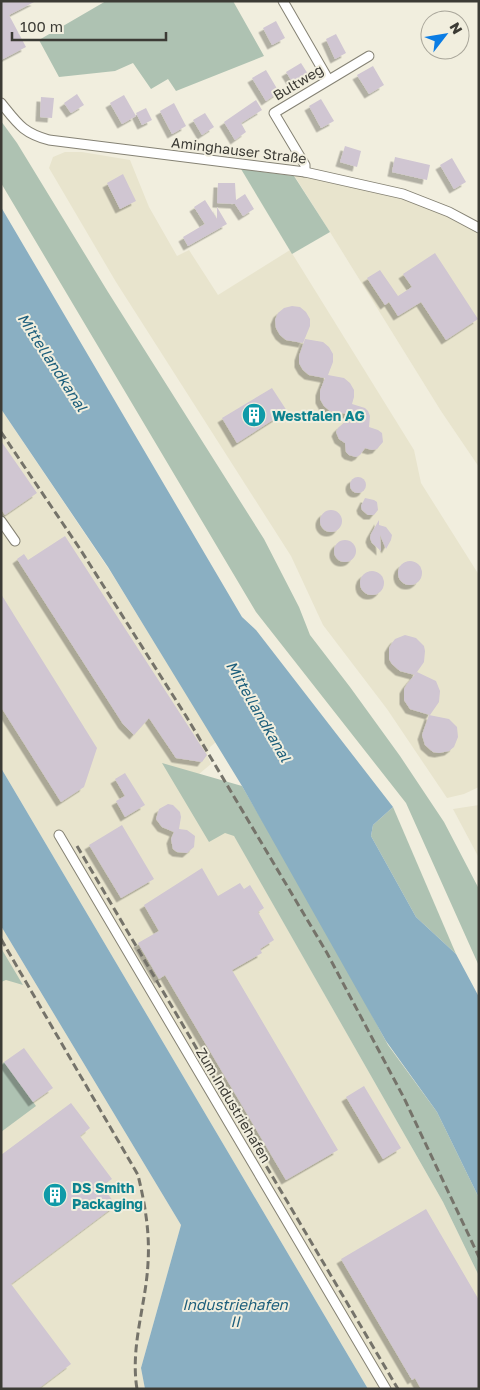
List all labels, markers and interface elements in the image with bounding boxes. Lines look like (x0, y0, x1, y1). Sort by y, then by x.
scale bar (12, 10, 166, 42)
north arrow (420, 10, 470, 60)
text: 100 m (20, 17, 63, 35)
text: N (447, 19, 467, 37)
street label: Bultweg (270, 60, 326, 104)
street label: Aminghauser Straße (170, 133, 308, 167)
water label: Mittellandkanal (15, 310, 92, 415)
building icon: Westfalen AG (241, 402, 267, 428)
place label: Westfalen AG (272, 407, 365, 424)
water label: Mittellandkanal (223, 657, 296, 766)
street label: Zum Industriehafen (193, 1044, 275, 1166)
place label: DS Smith Packaging (72, 1179, 143, 1212)
building icon: DS Smith Packaging (42, 1182, 68, 1208)
water label: Industriehafen II (182, 1295, 289, 1330)

